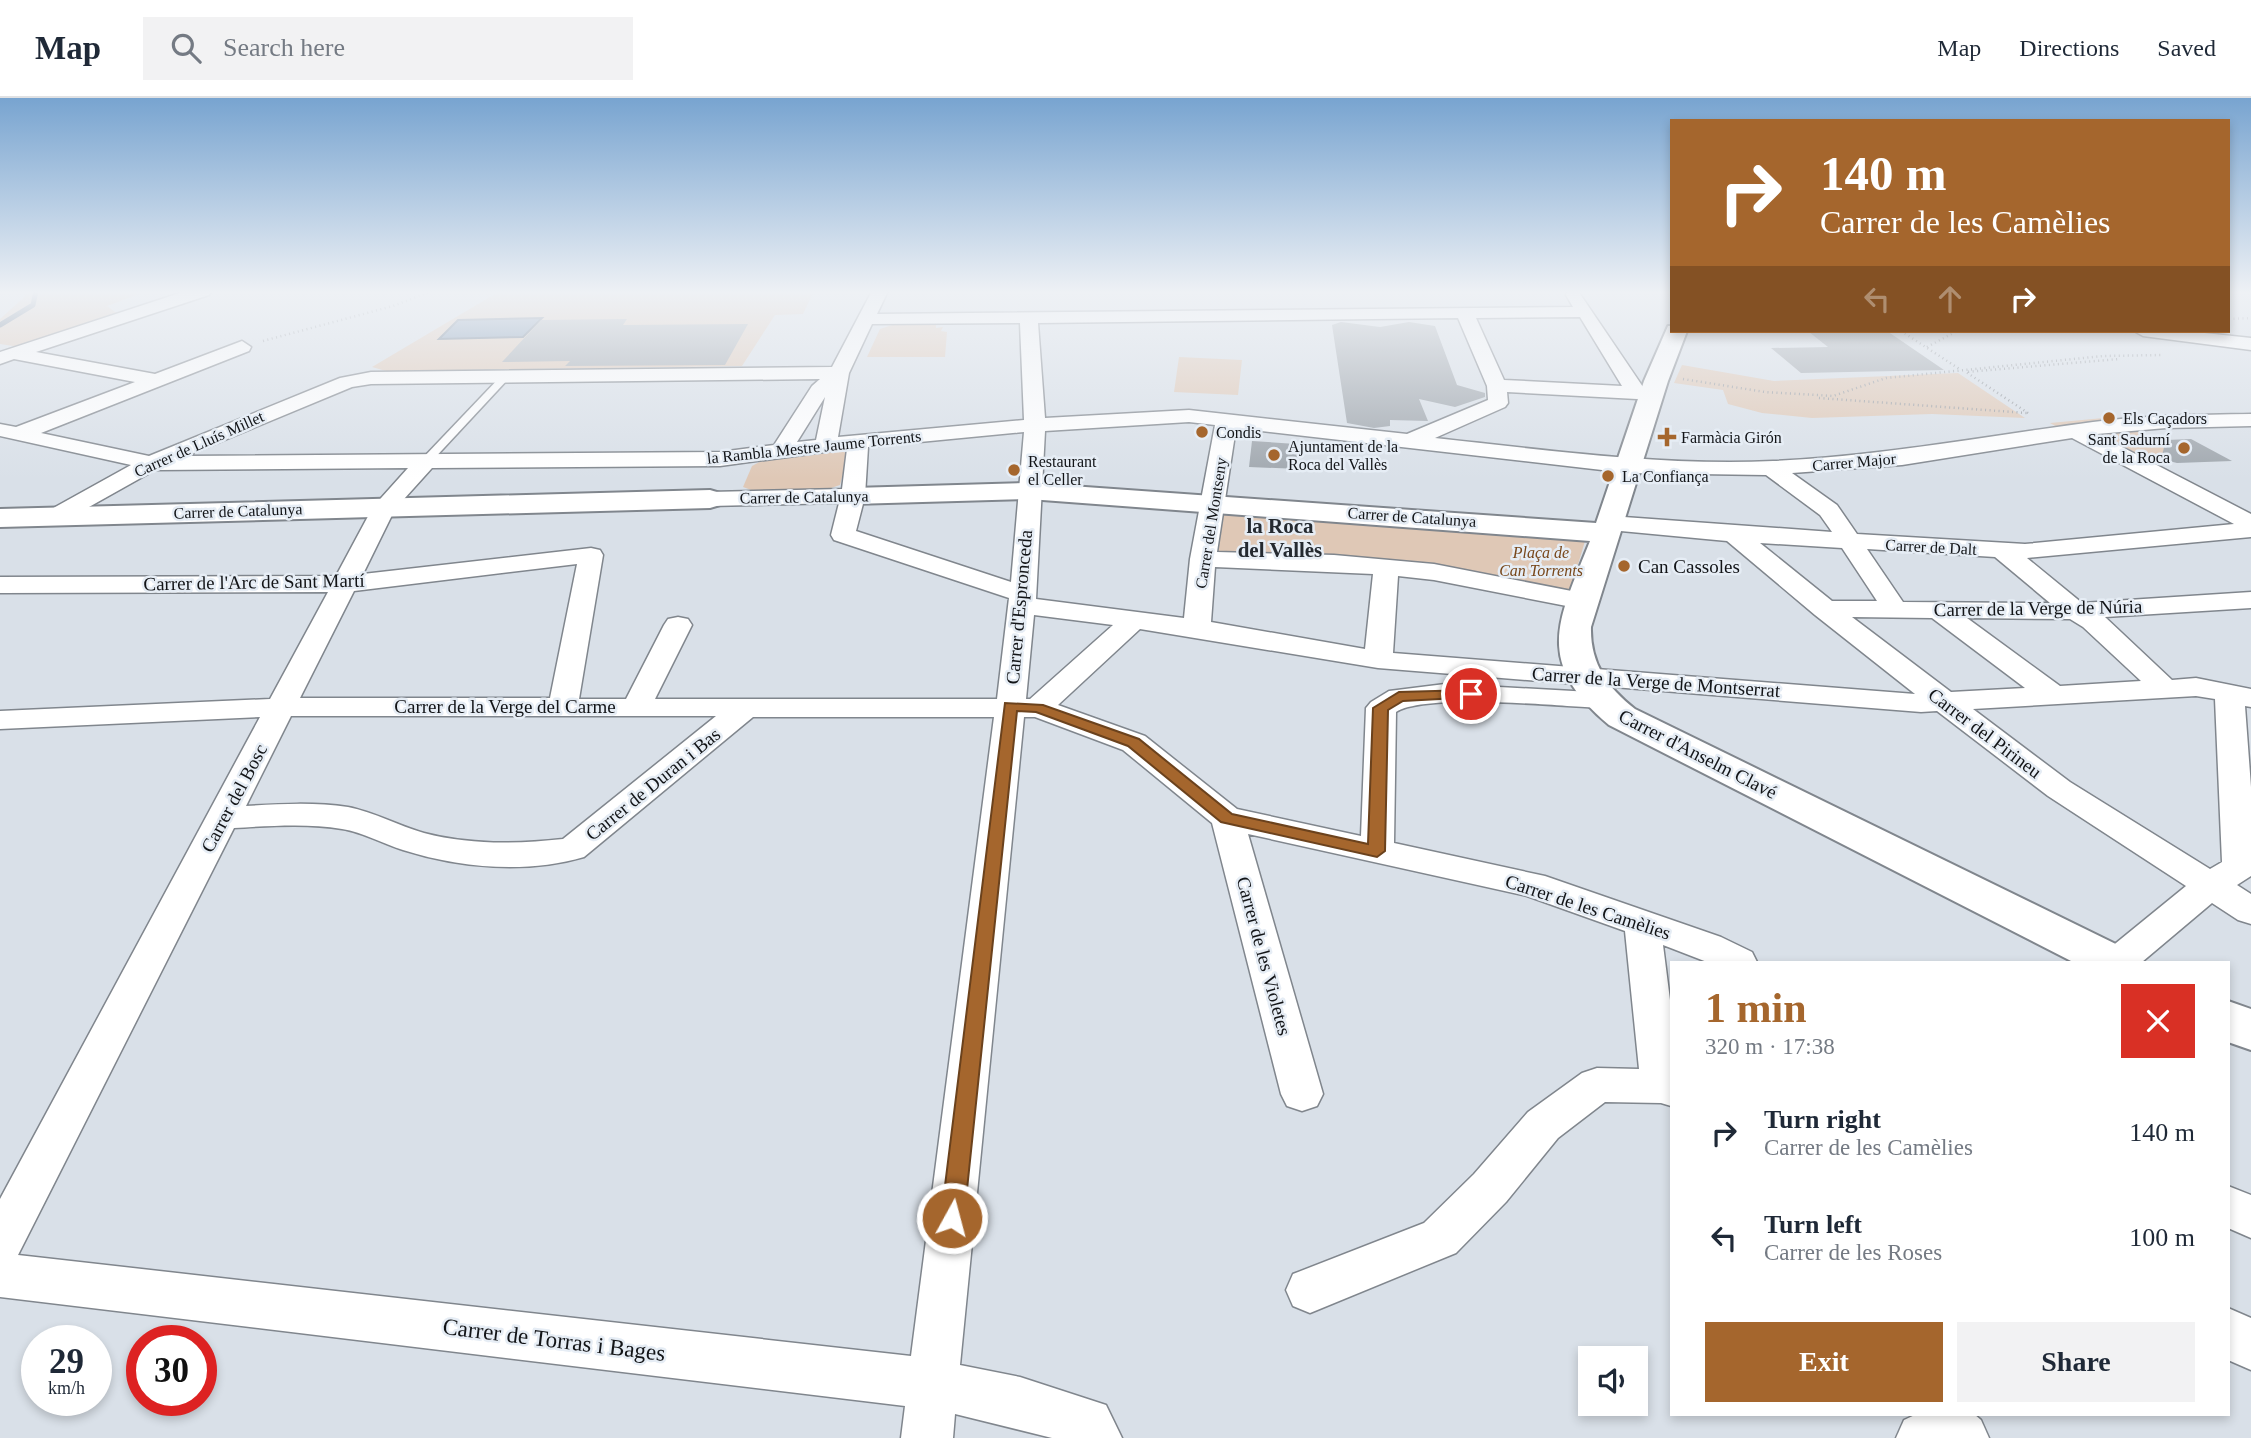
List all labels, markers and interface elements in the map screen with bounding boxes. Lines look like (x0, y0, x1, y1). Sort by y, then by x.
search box (143, 17, 633, 80)
icon: search (167, 29, 205, 67)
text: Map (35, 30, 101, 66)
text: Search here (223, 33, 345, 62)
text: Map (1937, 35, 1981, 61)
text: Directions (2019, 35, 2119, 61)
text: Saved (2157, 35, 2216, 61)
text: 140 m (1820, 146, 1947, 201)
icon: right (1705, 147, 1796, 238)
text: Carrer de les Camèlies (1820, 204, 2111, 240)
icon: left (1858, 280, 1896, 318)
icon: ahead (1931, 280, 1969, 318)
icon: right (2004, 280, 2042, 318)
street label: Carrer de Lluís Millet (132, 408, 267, 480)
marker: Els Caçadors (2101, 410, 2117, 426)
place label: Els Caçadors (2123, 410, 2207, 428)
marker: Condis (1194, 424, 1210, 440)
place label: Condis (1216, 424, 1261, 441)
street label: la Rambla Mestre Jaume Torrents (706, 427, 922, 467)
marker: Farmàcia Girón (1659, 429, 1675, 445)
place label: Farmàcia Girón (1681, 429, 1782, 446)
place label: Sant Sadurní de la Roca (2088, 431, 2171, 466)
place label: Ajuntament de la Roca del Vallès (1288, 438, 1398, 473)
marker: Sant Sadurní de la Roca (2176, 440, 2192, 456)
marker: Ajuntament de la Roca del Vallès (1266, 447, 1282, 463)
street label: Carrer Major (1811, 450, 1897, 475)
place label: Restaurant el Celler (1028, 453, 1097, 488)
street label: Carrer del Montseny (1192, 456, 1231, 590)
marker: Restaurant el Celler (1006, 462, 1022, 478)
marker: La Confiança (1600, 468, 1616, 484)
place label: La Confiança (1622, 468, 1709, 486)
street label: Carrer de Catalunya (739, 487, 869, 508)
street label: Carrer de Catalunya (173, 500, 303, 523)
street label: Carrer de Catalunya (1347, 504, 1477, 531)
district label: la Roca del Vallès (1238, 514, 1322, 562)
street label: Carrer d'Espronceda (1002, 528, 1036, 685)
street label: Carrer de Dalt (1885, 536, 1978, 558)
park label: Plaça de Can Torrents (1499, 544, 1583, 579)
place label: Can Cassoles (1638, 556, 1740, 577)
marker: Can Cassoles (1616, 558, 1632, 574)
street label: Carrer de l'Arc de Sant Martí (143, 570, 366, 594)
street label: Carrer de la Verge de Núria (1933, 596, 2143, 620)
street label: Carrer de la Verge de Montserrat (1531, 663, 1782, 701)
pin (1441, 664, 1501, 724)
icon: arrive (1452, 675, 1490, 713)
street label: Carrer del Pirineu (1924, 684, 2046, 783)
street label: Carrer de la Verge del Carme (394, 696, 616, 717)
street label: Carrer d'Anselm Clavé (1616, 705, 1780, 803)
street label: Carrer de Duran i Bas (582, 723, 724, 845)
street label: Carrer del Bosc (197, 740, 271, 856)
street label: Carrer de les Camèlies (1503, 870, 1673, 944)
street label: Carrer de les Violetes (1233, 874, 1295, 1038)
button: close (2121, 984, 2195, 1058)
text: 1 min (1705, 985, 1807, 1031)
text: 320 m · 17:38 (1705, 1034, 1835, 1059)
text: Turn right (1764, 1105, 1881, 1134)
icon: right (1705, 1114, 1743, 1152)
text: 140 m (2129, 1118, 2195, 1147)
text: Carrer de les Camèlies (1764, 1135, 1973, 1160)
position arrow (915, 1181, 989, 1255)
text: Turn left (1764, 1210, 1862, 1239)
icon: left (1705, 1219, 1743, 1257)
text: 100 m (2129, 1223, 2195, 1252)
text: Carrer de les Roses (1764, 1240, 1942, 1265)
street label: Carrer de Torras i Bages (441, 1314, 667, 1366)
button: Exit (1705, 1322, 1943, 1402)
button: Share (1957, 1322, 2195, 1402)
speed limit sign: 30 (126, 1325, 217, 1416)
text: 29 (49, 1342, 84, 1381)
map controls (1578, 1346, 1648, 1416)
button: sound (1578, 1346, 1648, 1416)
text: km/h (48, 1378, 85, 1398)

